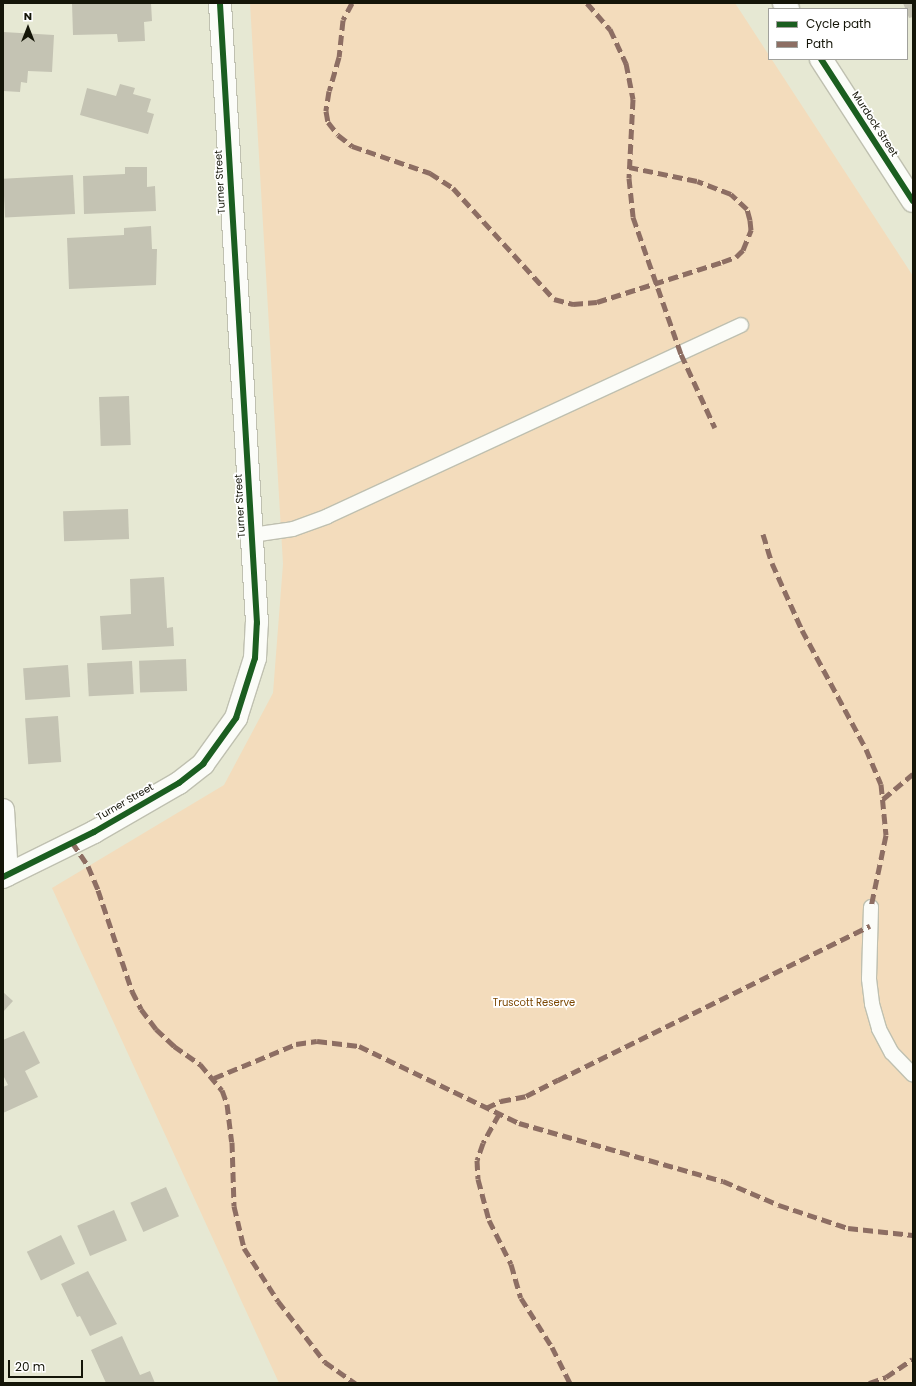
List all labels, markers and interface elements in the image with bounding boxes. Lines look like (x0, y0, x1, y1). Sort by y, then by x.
north arrow (8, 8, 48, 48)
text: N (24, 8, 32, 24)
legend (768, 8, 908, 60)
text: Cycle path (806, 15, 871, 32)
text: Path (806, 35, 833, 52)
street label: Murdock Street (850, 89, 900, 159)
street label: Turner Street (212, 150, 228, 214)
street label: Turner Street (232, 474, 248, 538)
street label: Turner Street (94, 781, 156, 823)
park label: Truscott Reserve (493, 997, 575, 1009)
scale bar (10, 1352, 85, 1378)
text: 20 m (15, 1358, 45, 1375)

